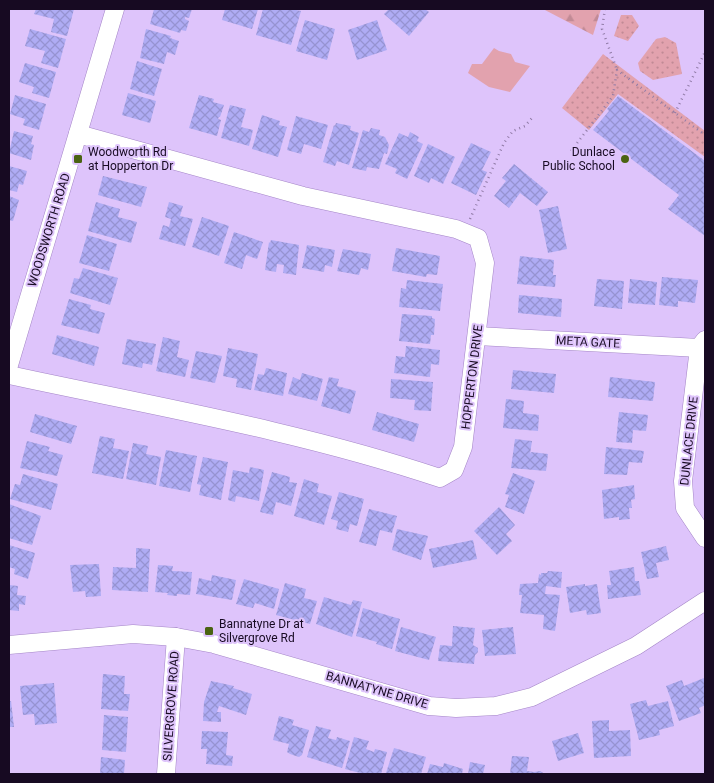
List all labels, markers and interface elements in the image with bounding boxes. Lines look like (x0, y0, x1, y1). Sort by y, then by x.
place label: Woodworth Rd at Hopperton Dr (88, 145, 173, 173)
place label: Dunlace Public School (542, 145, 615, 173)
marker: Woodworth Rd at Hopperton Dr (72, 153, 84, 165)
marker: Dunlace Public School (619, 153, 631, 165)
street label: WOODSWORTH ROAD (25, 171, 73, 288)
street label: HOPPERTON DRIVE (459, 324, 485, 430)
street label: META GATE (556, 333, 621, 351)
street label: DUNLACE DRIVE (677, 396, 701, 486)
place label: Bannatyne Dr at Silvergrove Rd (219, 617, 304, 645)
marker: Bannatyne Dr at Silvergrove Rd (203, 625, 215, 637)
street label: SILVERGROVE ROAD (160, 650, 182, 761)
street label: BANNATYNE DRIVE (324, 669, 430, 711)

